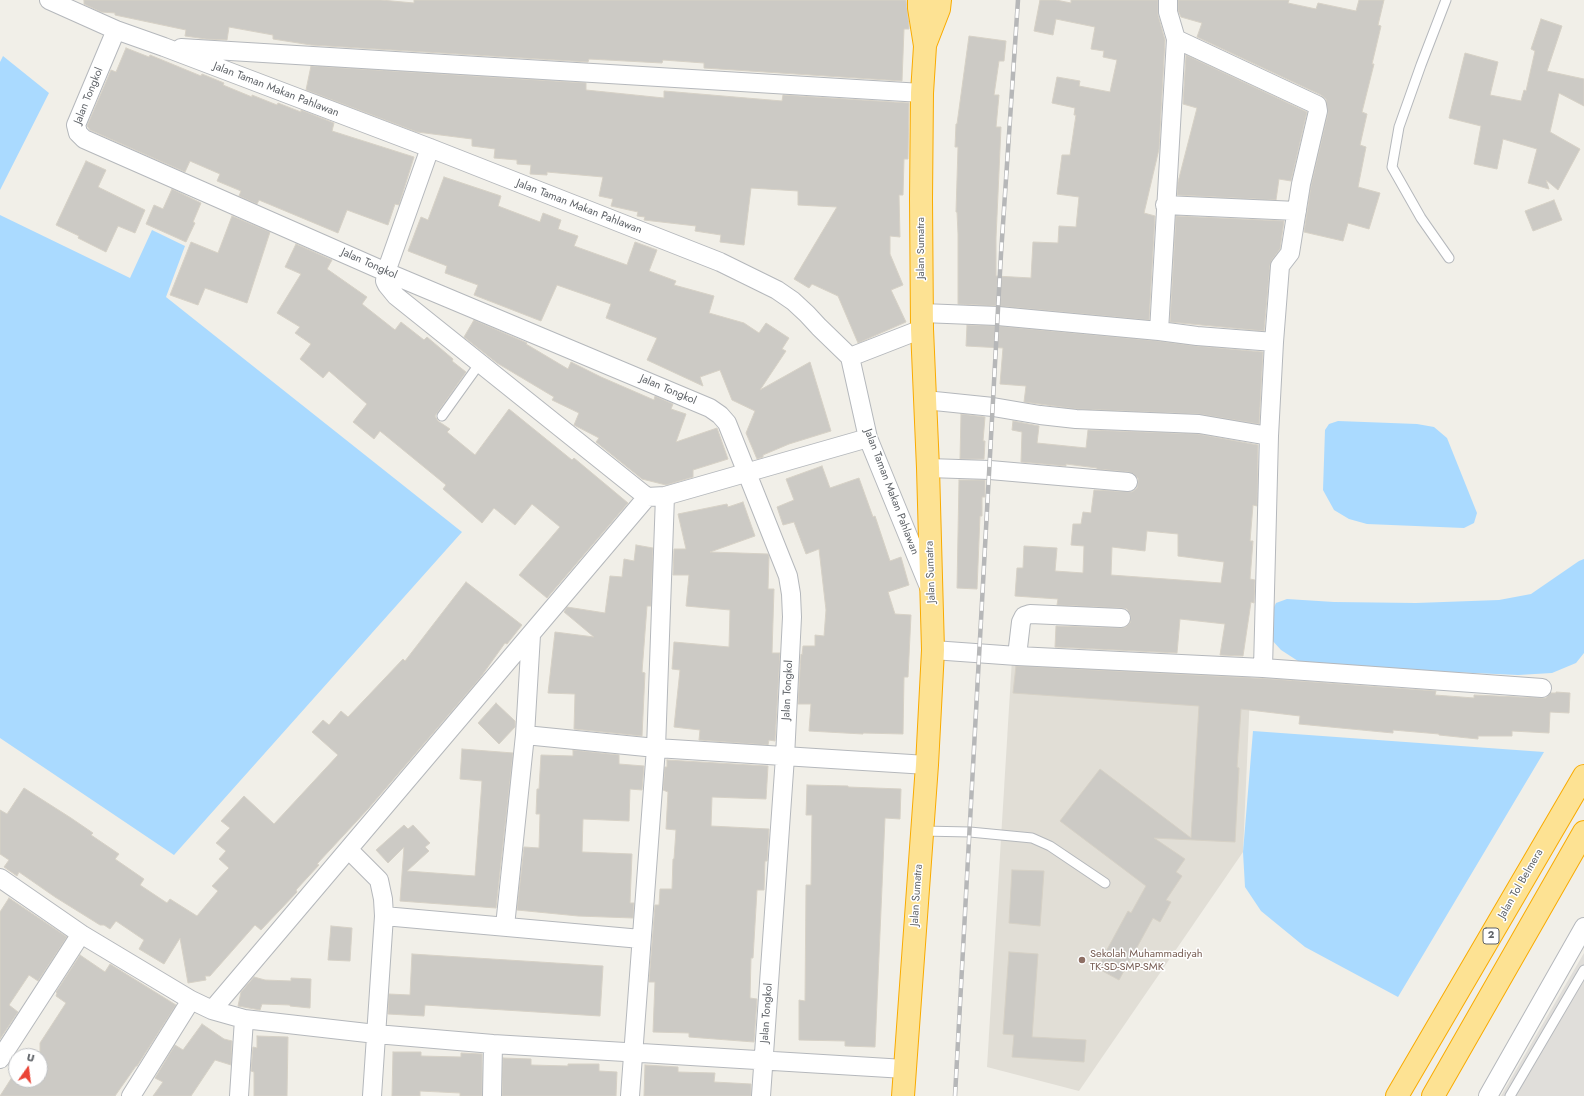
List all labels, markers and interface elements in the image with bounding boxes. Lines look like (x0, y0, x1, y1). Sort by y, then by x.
street label: Jalan Taman Makan Pahlawan (211, 60, 341, 120)
street label: Jalan Tongkol (72, 66, 106, 126)
street label: Jalan Taman Makan Pahlawan (514, 177, 644, 237)
street label: Jalan Sumatra (914, 217, 928, 279)
street label: Jalan Tongkol (339, 246, 399, 282)
street label: Jalan Tongkol (638, 372, 698, 408)
street label: Jalan Taman Makan Pahlawan (861, 427, 921, 557)
street label: Jalan Sumatra (923, 541, 939, 603)
street label: Jalan Tongkol (780, 660, 796, 720)
street label: Jalan Tol Belmera (1496, 847, 1546, 921)
street label: Jalan Sumatra (908, 864, 926, 926)
road number: 2 (1483, 928, 1499, 944)
place label: Sekolah Muhammadiyah TK-SD-SMP-SMK (1090, 947, 1203, 973)
marker: Sekolah Muhammadiyah TK-SD-SMP-SMK (1077, 955, 1087, 965)
street label: Jalan Tongkol (758, 983, 776, 1043)
north arrow (8, 1048, 48, 1088)
text: U (25, 1049, 36, 1066)

